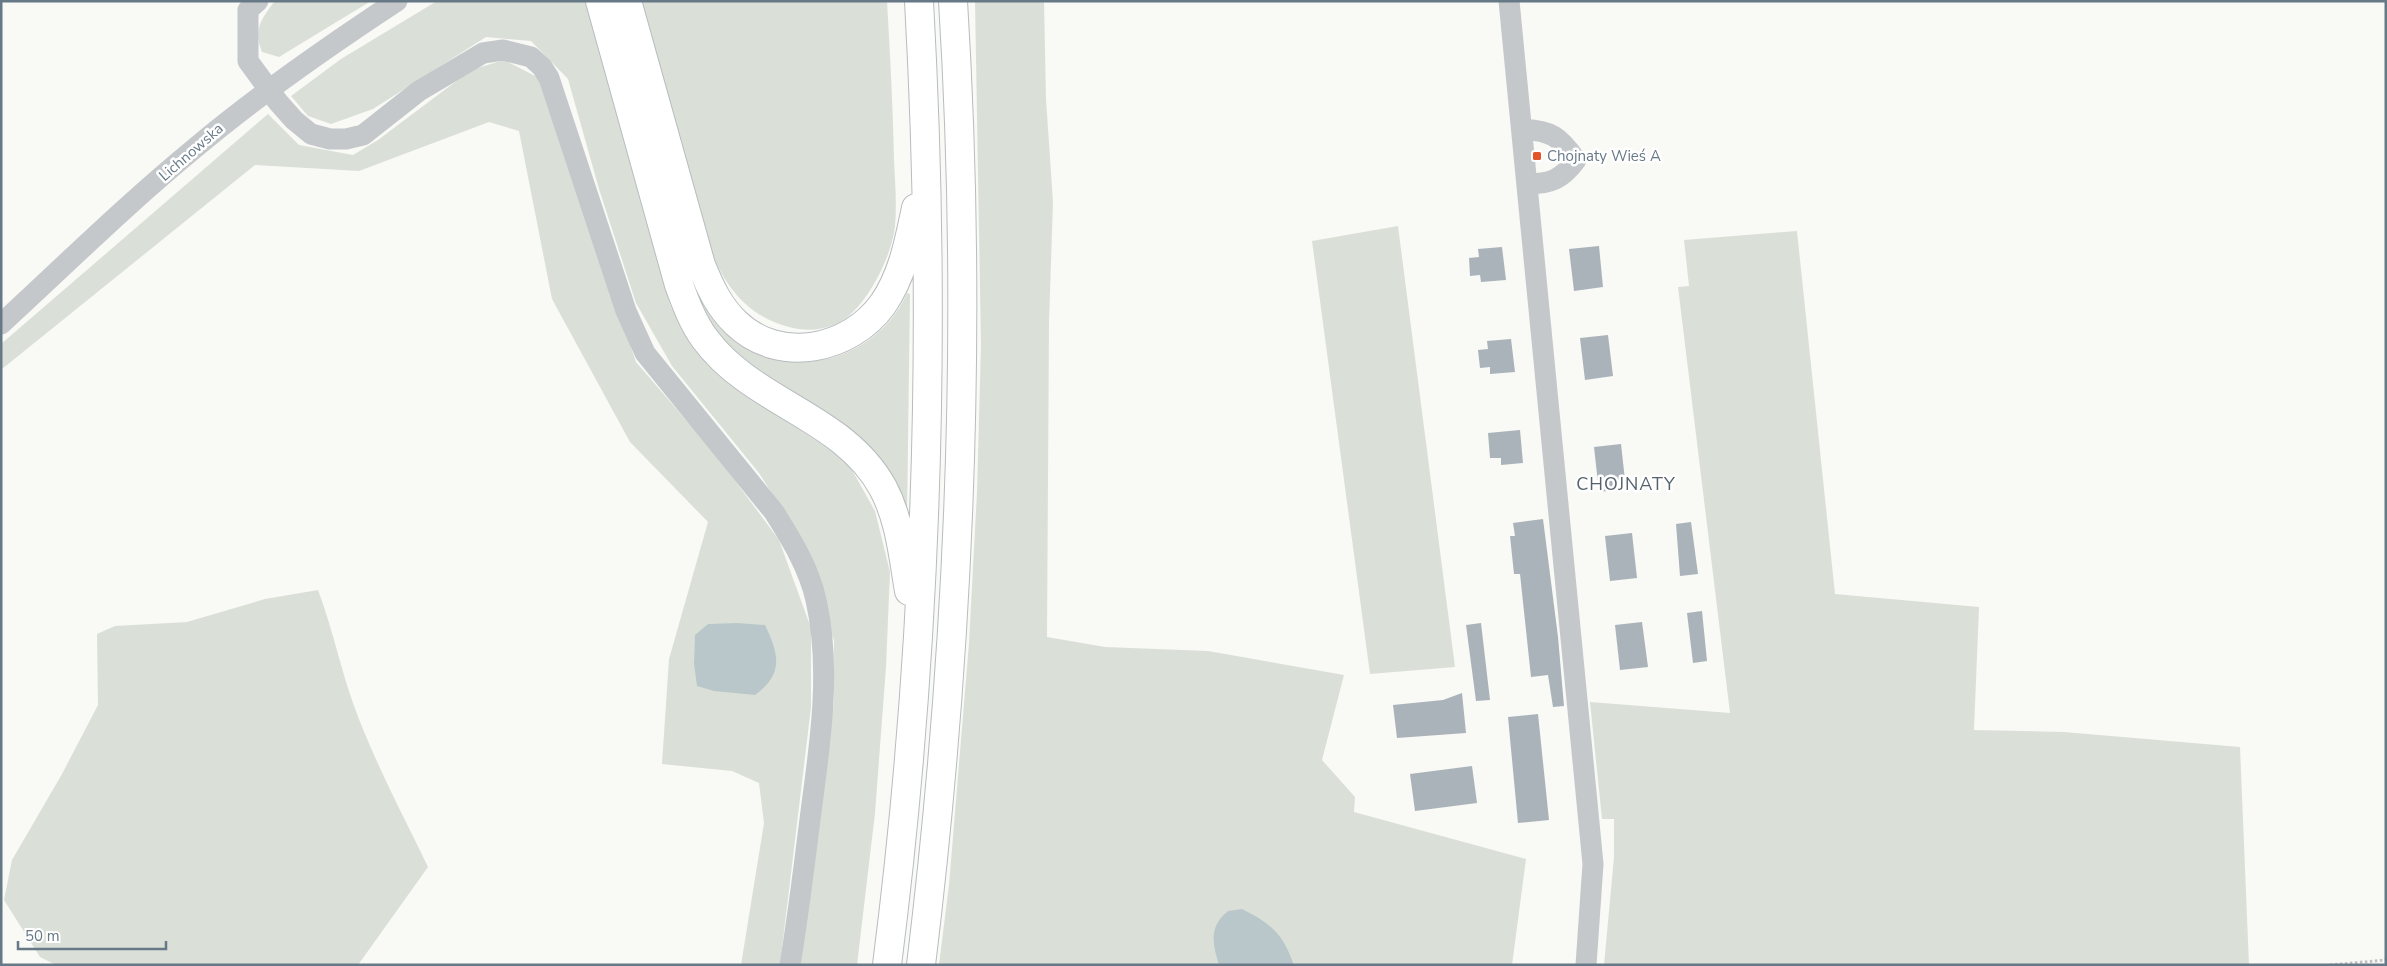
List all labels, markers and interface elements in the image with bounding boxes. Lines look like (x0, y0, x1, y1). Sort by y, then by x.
street label: Lichnowska (155, 119, 227, 185)
place label: Chojnaty Wieś A (1547, 146, 1661, 166)
marker: Chojnaty Wieś A (1531, 150, 1543, 162)
district label: CHOJNATY (1576, 472, 1676, 496)
scale bar (18, 918, 165, 950)
text: 50 m (25, 926, 60, 946)

